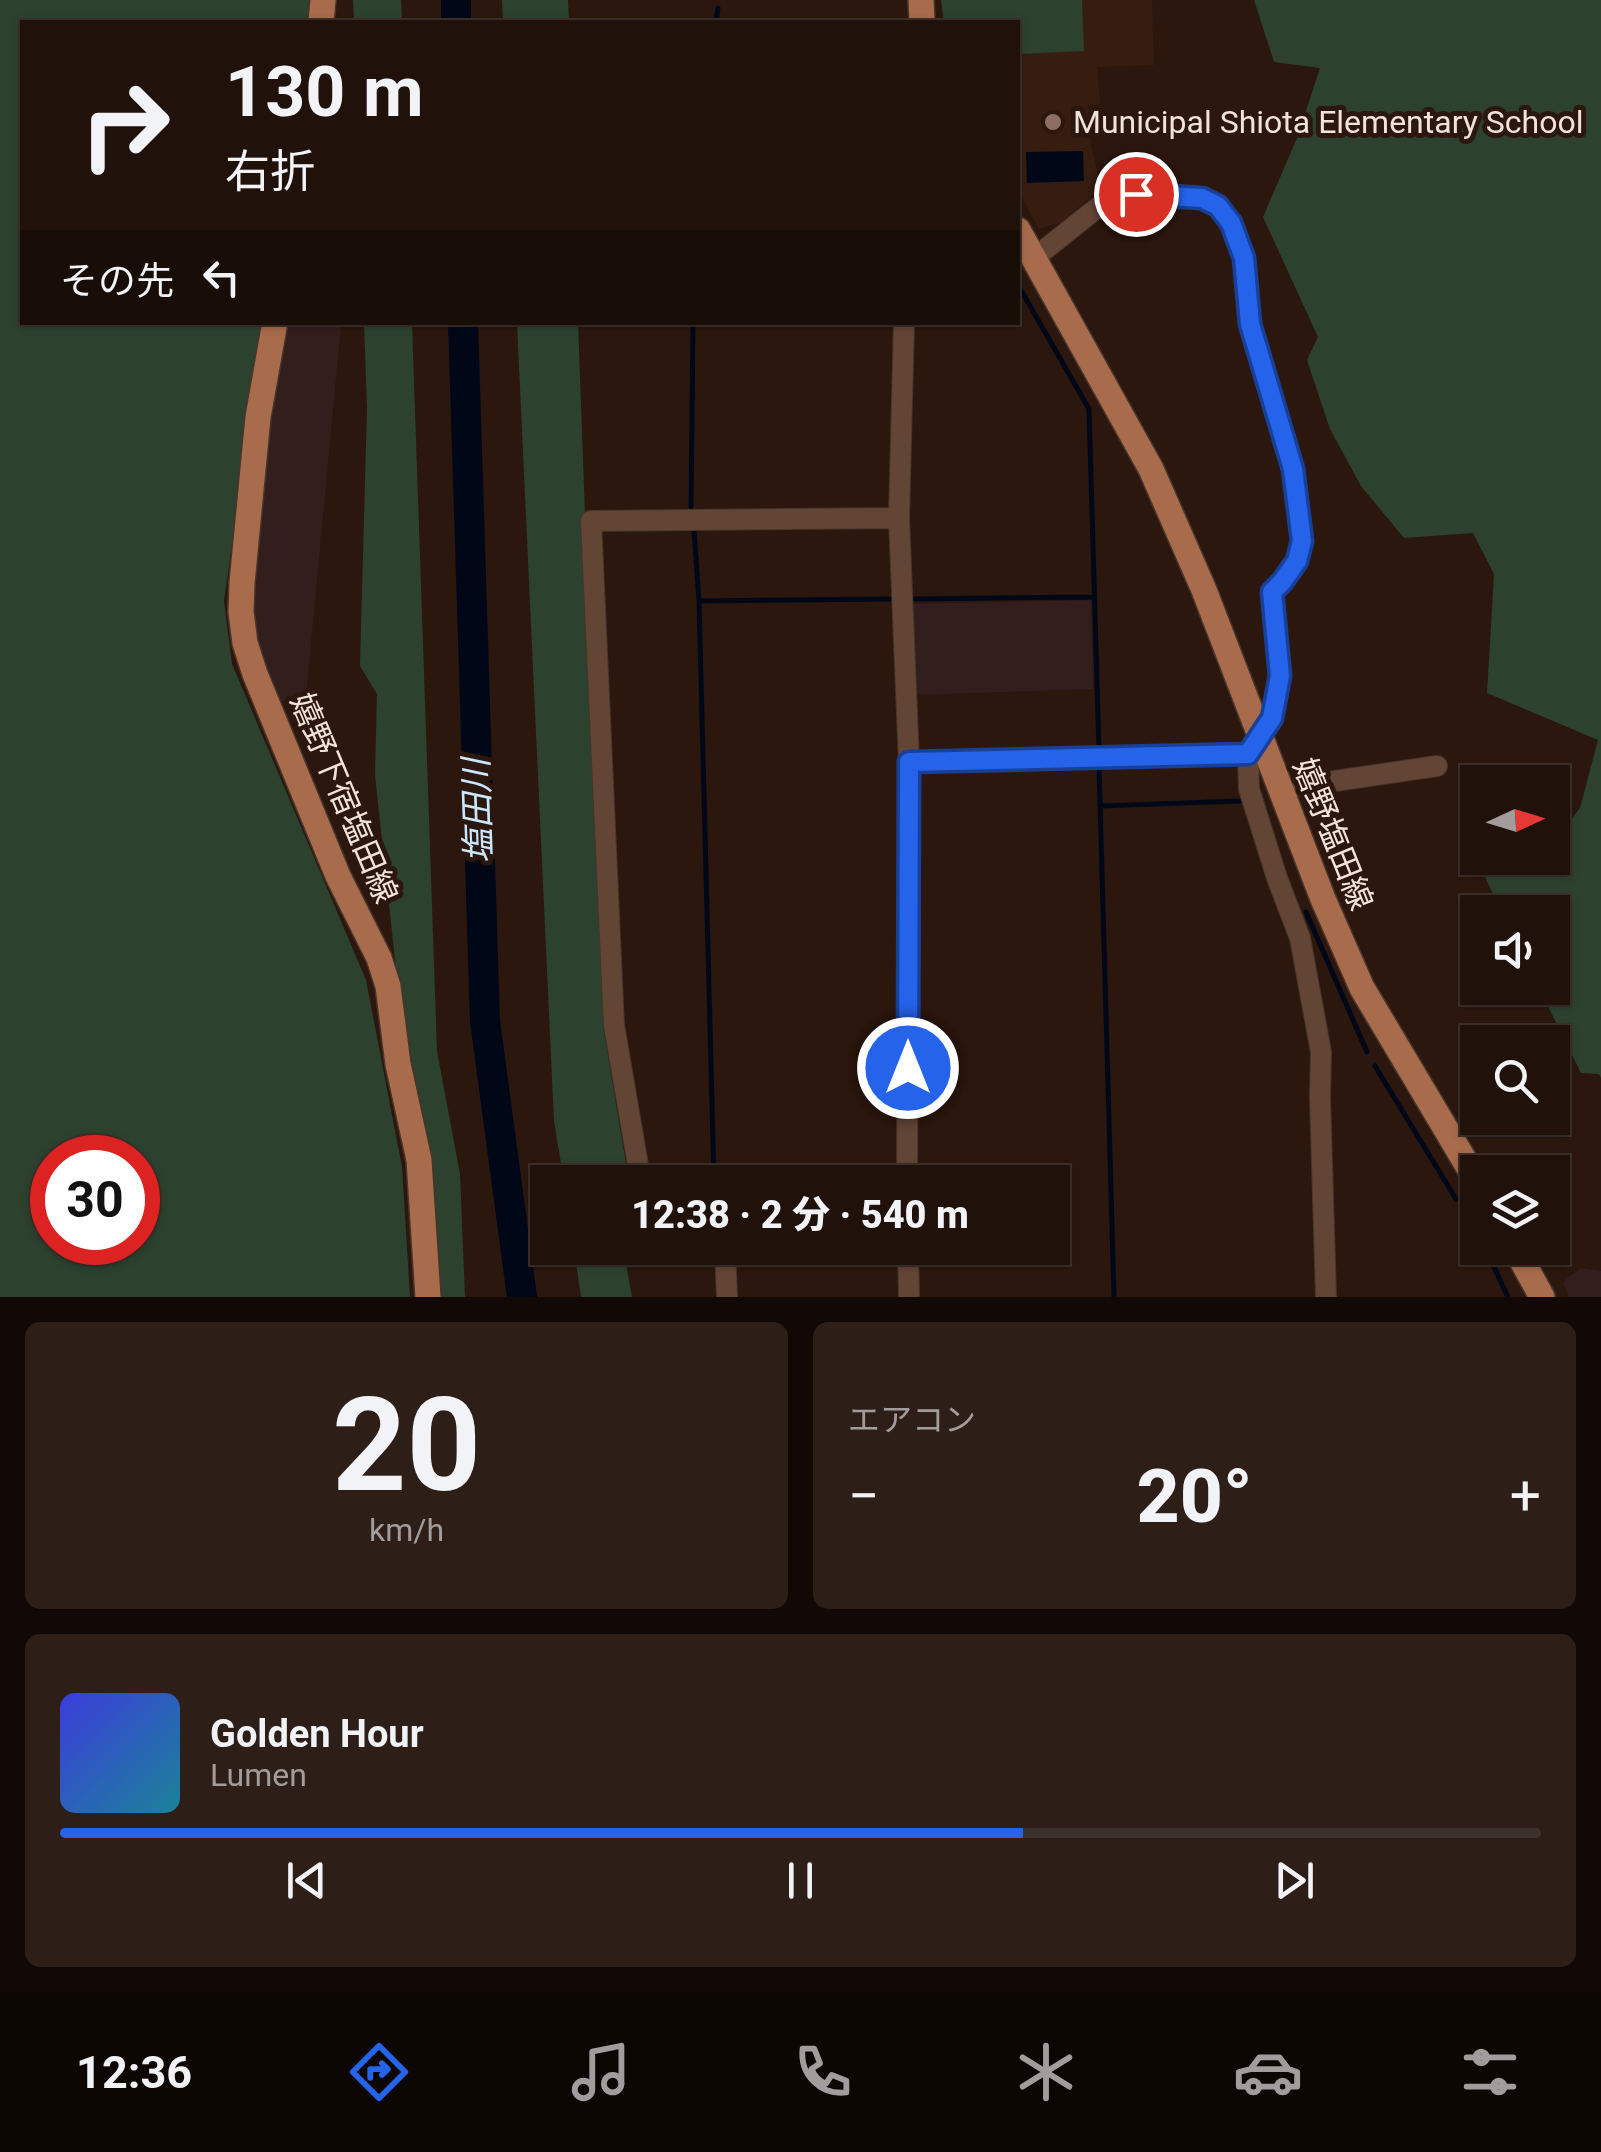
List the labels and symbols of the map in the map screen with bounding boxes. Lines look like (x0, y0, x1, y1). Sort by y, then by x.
place label: Municipal Shiota Elementary School (1073, 103, 1584, 141)
marker: Municipal Shiota Elementary School (1042, 111, 1064, 133)
pin (1094, 152, 1179, 237)
street label: 嬉野下宿塩田線 (283, 687, 405, 909)
street label: 嬉野塩田線 (1285, 753, 1381, 915)
water label: 塩田川 (456, 754, 500, 864)
north arrow (1460, 765, 1570, 875)
position arrow (856, 1016, 960, 1120)
speed limit sign: 30 (30, 1135, 160, 1265)

